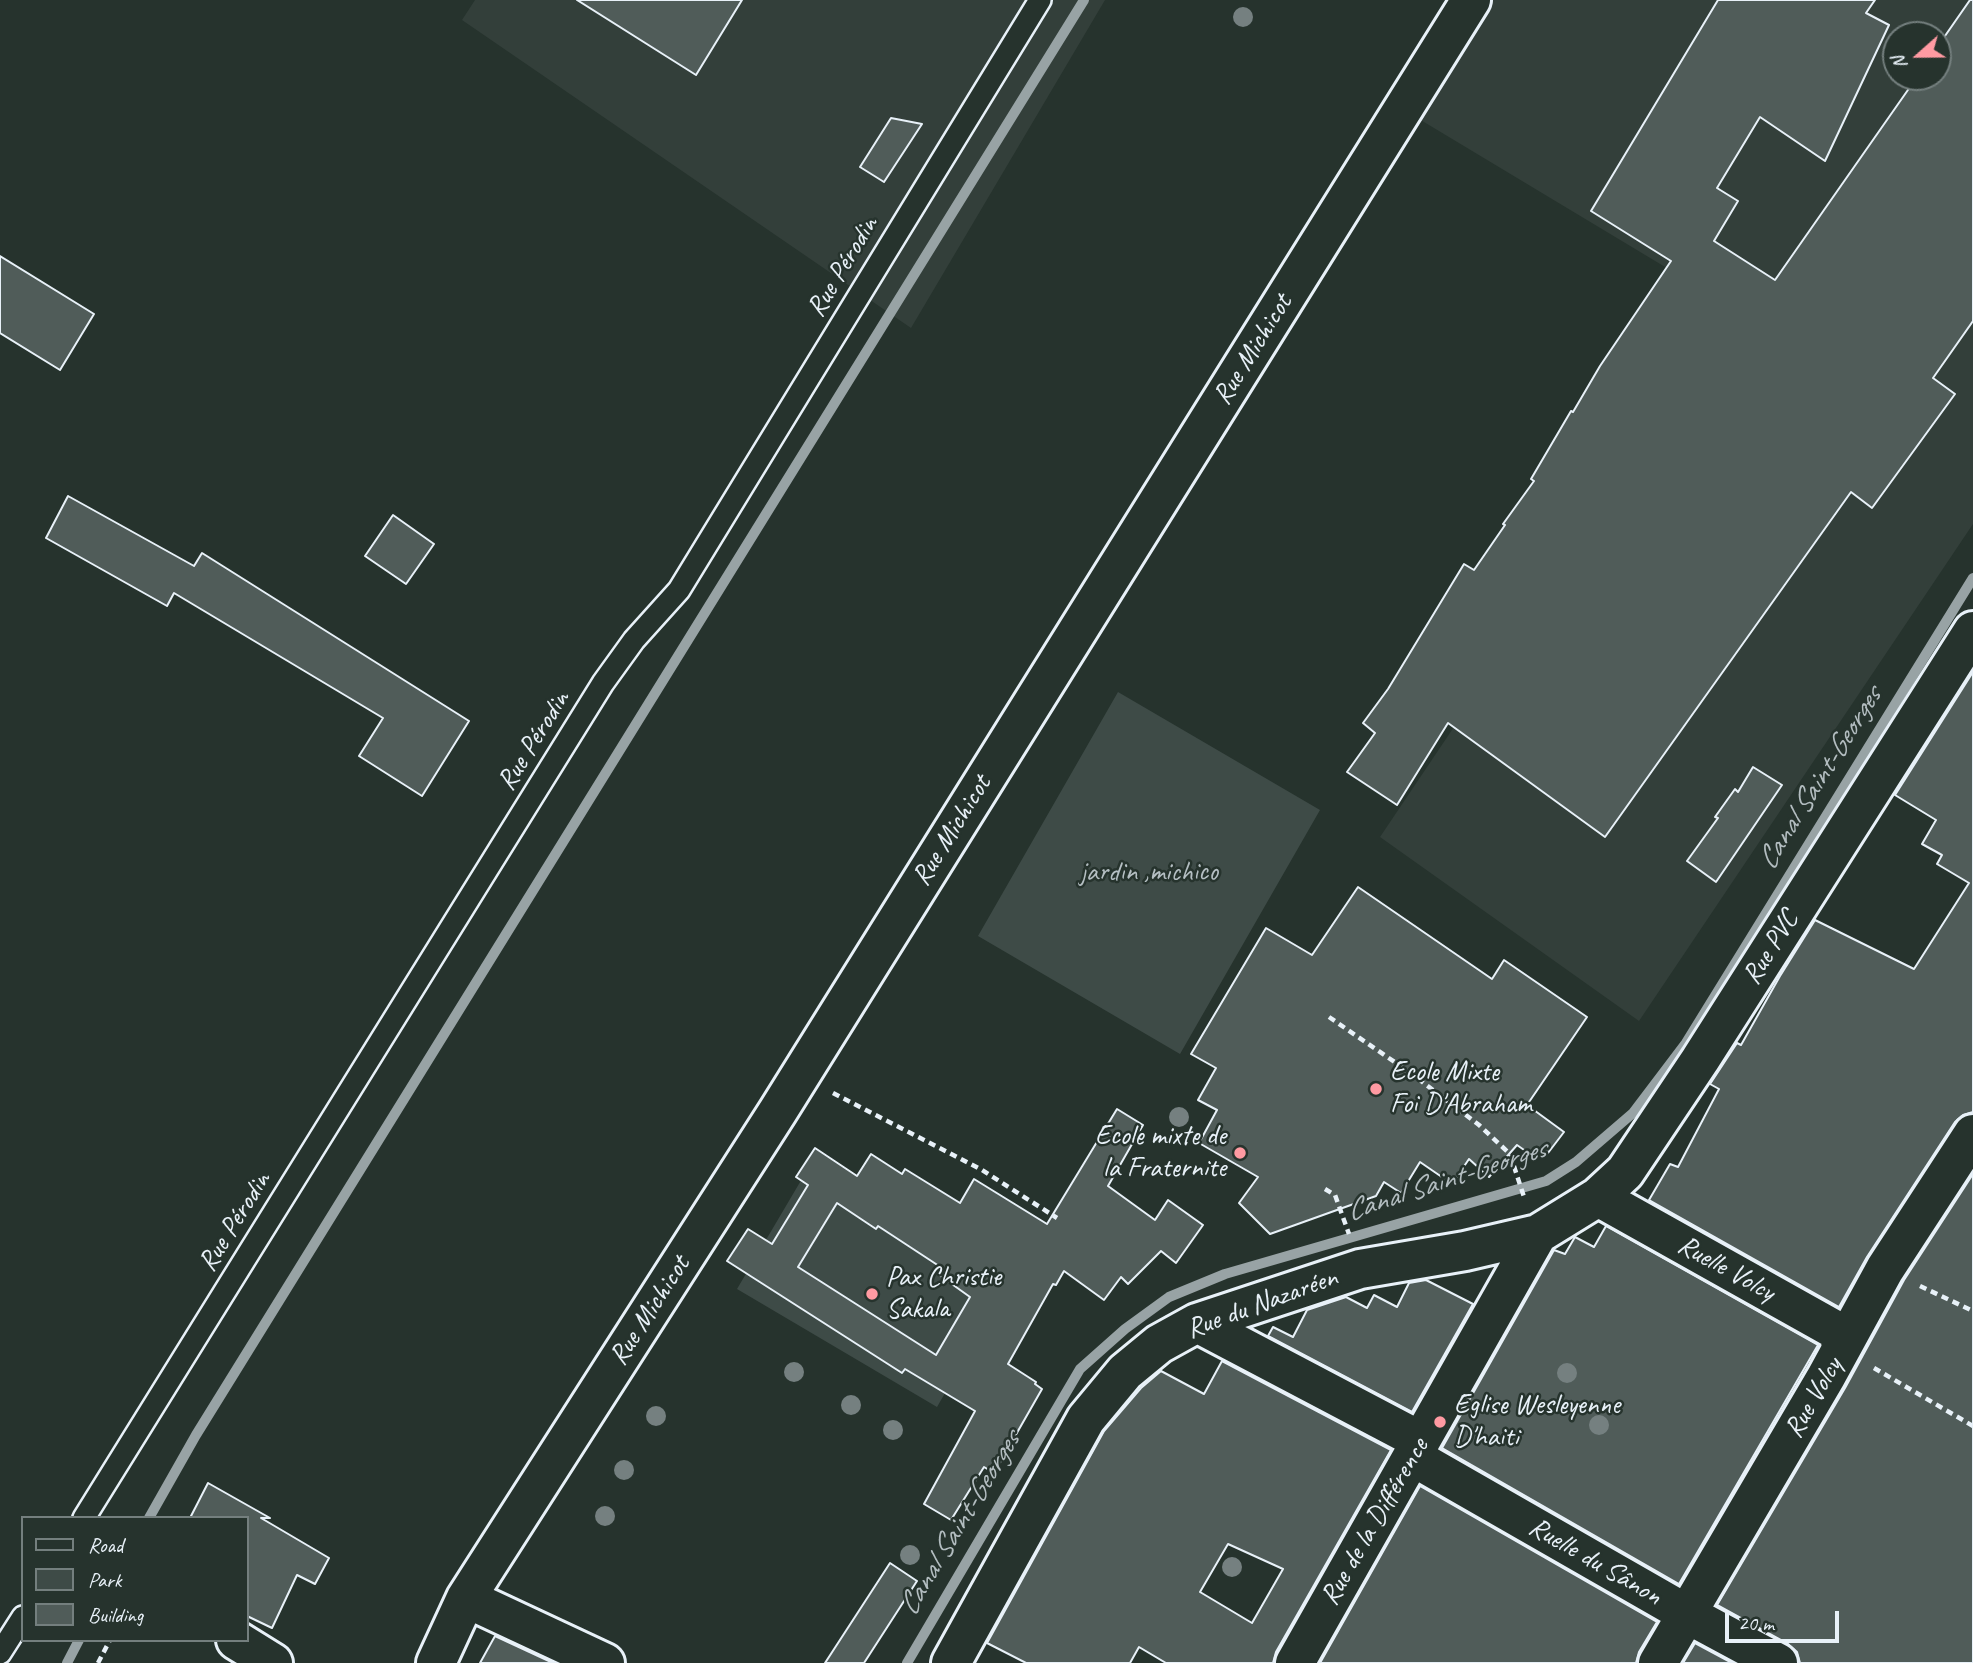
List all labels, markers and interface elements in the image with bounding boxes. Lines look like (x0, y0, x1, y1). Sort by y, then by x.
north arrow (1882, 21, 1952, 91)
text: N (1886, 53, 1913, 73)
street label: Rue Pérodin (800, 211, 886, 323)
street label: Rue Michicot (1206, 289, 1300, 411)
water label: Canal Saint-Georges (1750, 681, 1890, 877)
street label: Rue Pérodin (490, 685, 578, 797)
street label: Rue Michicot (905, 770, 999, 892)
park label: jardin ,michico (1080, 856, 1218, 890)
street label: Rue PVC (1735, 905, 1807, 991)
place label: Ecole Mixte Foi D'Abraham (1390, 1056, 1532, 1122)
marker: Ecole Mixte Foi D'Abraham (1368, 1081, 1384, 1097)
place label: Ecole mixte de la Fraternite (1095, 1120, 1226, 1186)
water label: Canal Saint-Georges (1342, 1132, 1550, 1230)
marker: Ecole mixte de la Fraternite (1232, 1145, 1248, 1161)
street label: Rue Pérodin (191, 1166, 279, 1278)
street label: Ruelle Volcy (1672, 1229, 1780, 1309)
street label: Rue Michicot (602, 1250, 698, 1372)
place label: Pax Christie Sakala (886, 1261, 1001, 1327)
street label: Rue du Nazaréen (1182, 1261, 1342, 1347)
marker: Pax Christie Sakala (864, 1286, 880, 1302)
street label: Rue Volcy (1778, 1352, 1850, 1444)
place label: Eglise Wesleyenne D'haiti (1454, 1389, 1620, 1455)
marker: Eglise Wesleyenne D'haiti (1432, 1414, 1448, 1430)
water label: Canal Saint-Georges (891, 1426, 1029, 1622)
street label: Rue de la Différence (1314, 1432, 1436, 1612)
street label: Ruelle du Sânon (1523, 1511, 1667, 1613)
legend (21, 1516, 248, 1642)
text: Road (88, 1532, 123, 1558)
text: Park (88, 1567, 121, 1593)
scale bar (1728, 1596, 1842, 1640)
text: Building (88, 1602, 143, 1628)
text: 20 m (1738, 1610, 1774, 1636)

